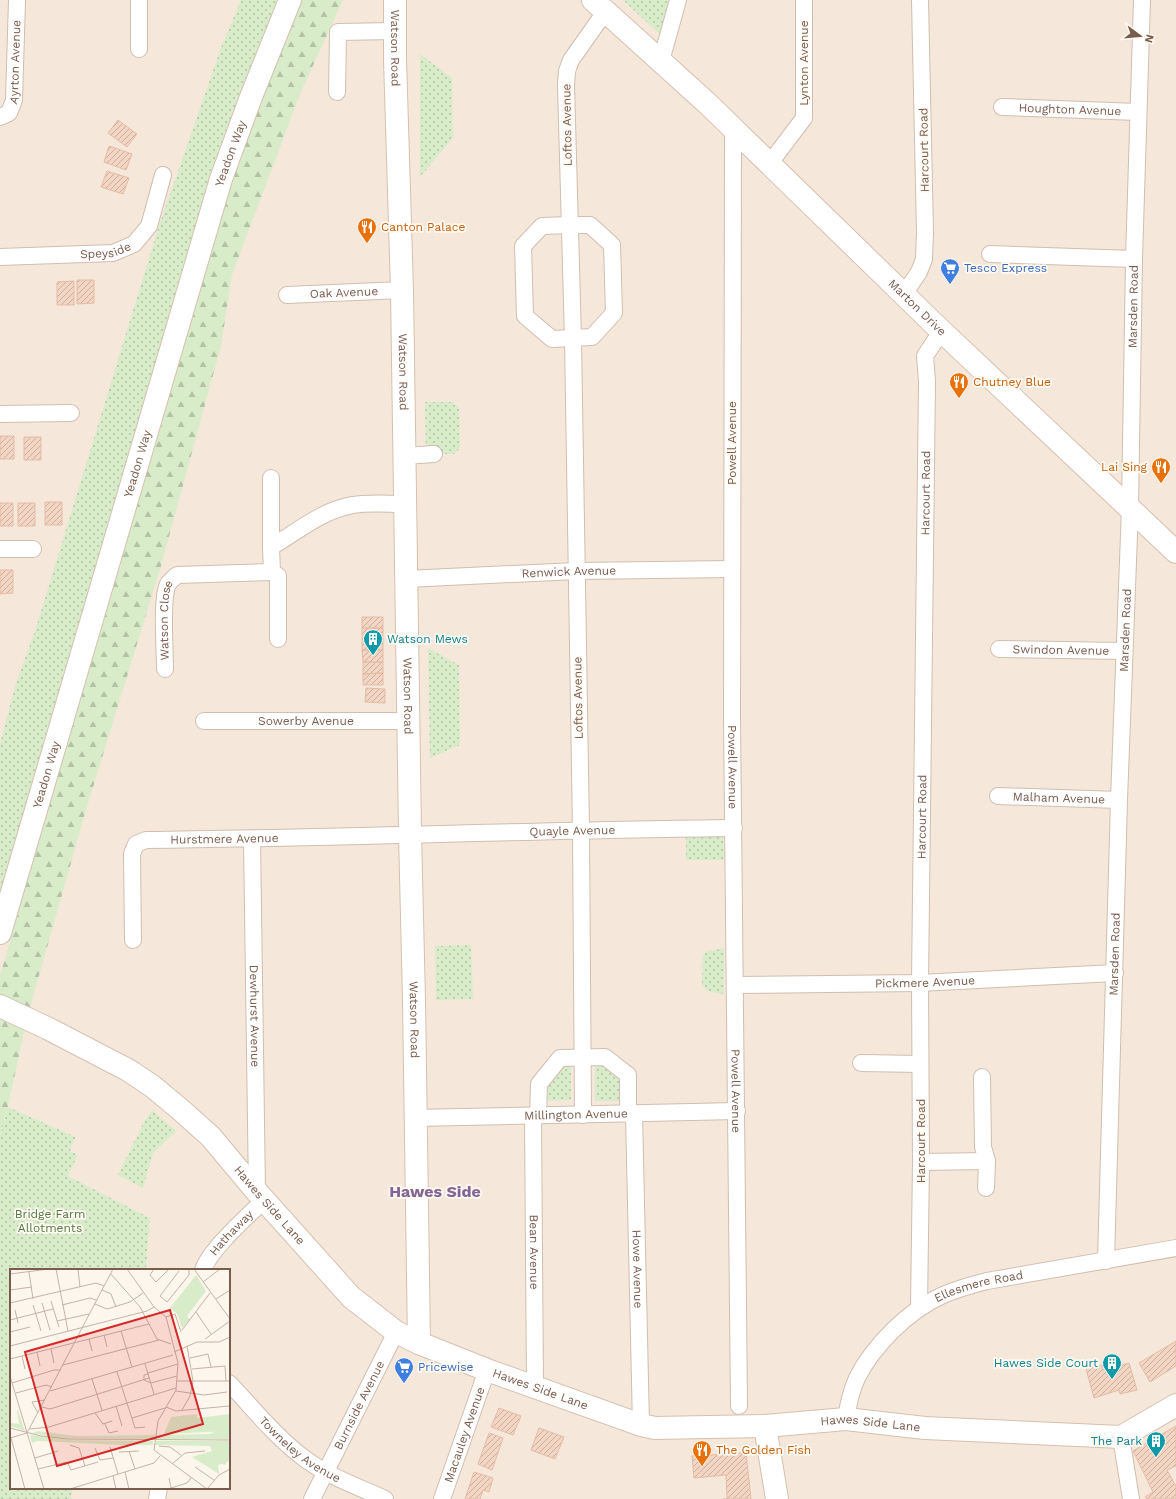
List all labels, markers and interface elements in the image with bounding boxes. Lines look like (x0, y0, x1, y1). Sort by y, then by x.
street label: Watson Road (388, 9, 403, 87)
north arrow (1120, 16, 1160, 56)
street label: Ayrton Avenue (6, 20, 23, 106)
street label: Lynton Avenue (797, 20, 811, 106)
text: N (1142, 33, 1157, 44)
street label: Loftos Avenue (559, 83, 575, 167)
street label: Houghton Avenue (1018, 101, 1122, 118)
street label: Harcourt Road (916, 108, 932, 192)
street label: Yeadon Way (212, 118, 249, 188)
restaurant icon: Canton Palace (356, 216, 378, 244)
place label: Canton Palace (381, 220, 465, 234)
street label: Speyside (80, 239, 133, 261)
supermarket icon: Tesco Express (939, 257, 961, 285)
place label: Tesco Express (964, 261, 1047, 275)
street label: Marsden Road (1126, 265, 1141, 348)
street label: Marton Drive (885, 276, 949, 339)
street label: Oak Avenue (309, 284, 379, 301)
street label: Watson Road (396, 333, 411, 410)
restaurant icon: Chutney Blue (948, 371, 970, 399)
place label: Chutney Blue (973, 375, 1051, 389)
street label: Powell Avenue (725, 401, 739, 485)
street label: Yeadon Way (121, 428, 154, 499)
street label: Harcourt Road (918, 451, 933, 535)
restaurant icon: Lai Sing (1150, 456, 1172, 484)
place label: Lai Sing (1101, 460, 1148, 474)
street label: Renwick Avenue (521, 563, 616, 581)
street label: Watson Close (157, 577, 176, 661)
street label: Marsden Road (1117, 588, 1134, 672)
building icon: Watson Mews (362, 628, 384, 656)
place label: Watson Mews (387, 632, 468, 646)
street label: Swindon Avenue (1013, 642, 1110, 658)
street label: Loftos Avenue (570, 656, 586, 740)
street label: Watson Road (400, 657, 416, 734)
street label: Sowerby Avenue (258, 714, 354, 728)
street label: Powell Avenue (725, 725, 740, 809)
street label: Yeadon Way (30, 739, 63, 810)
street label: Harcourt Road (914, 775, 929, 859)
street label: Malham Avenue (1013, 789, 1105, 807)
street label: Quayle Avenue (529, 823, 615, 839)
street label: Hurstmere Avenue (170, 831, 279, 847)
street label: Marsden Road (1106, 912, 1123, 996)
street label: Dewhurst Avenue (247, 965, 262, 1067)
street label: Pickmere Avenue (875, 973, 975, 990)
street label: Watson Road (407, 981, 422, 1058)
street label: Powell Avenue (728, 1049, 743, 1133)
street label: Harcourt Road (914, 1099, 928, 1183)
street label: Millington Avenue (524, 1106, 628, 1123)
street label: Hawes Side Lane (231, 1163, 308, 1248)
district label: Hawes Side (389, 1182, 481, 1201)
park label: Bridge Farm Allotments (15, 1207, 85, 1235)
street label: Hathaway (207, 1207, 257, 1258)
street label: Bean Avenue (527, 1214, 541, 1290)
street label: Howe Avenue (630, 1229, 645, 1308)
street label: Ellesmere Road (932, 1268, 1024, 1305)
inset map (10, 1269, 230, 1489)
building icon: Hawes Side Court (1101, 1352, 1123, 1380)
supermarket icon: Pricewise (393, 1356, 415, 1384)
place label: Hawes Side Court (994, 1356, 1098, 1370)
street label: Burnside Avenue (331, 1358, 387, 1452)
place label: Pricewise (418, 1360, 473, 1374)
street label: Hawes Side Lane (491, 1366, 590, 1413)
street label: Macauley Avenue (441, 1385, 488, 1484)
street label: Hawes Side Lane (820, 1412, 921, 1434)
street label: Towneley Avenue (256, 1414, 343, 1485)
building icon: The Park (1145, 1430, 1167, 1458)
place label: The Park (1091, 1434, 1142, 1448)
restaurant icon: The Golden Fish (691, 1439, 713, 1467)
place label: The Golden Fish (716, 1443, 811, 1457)

